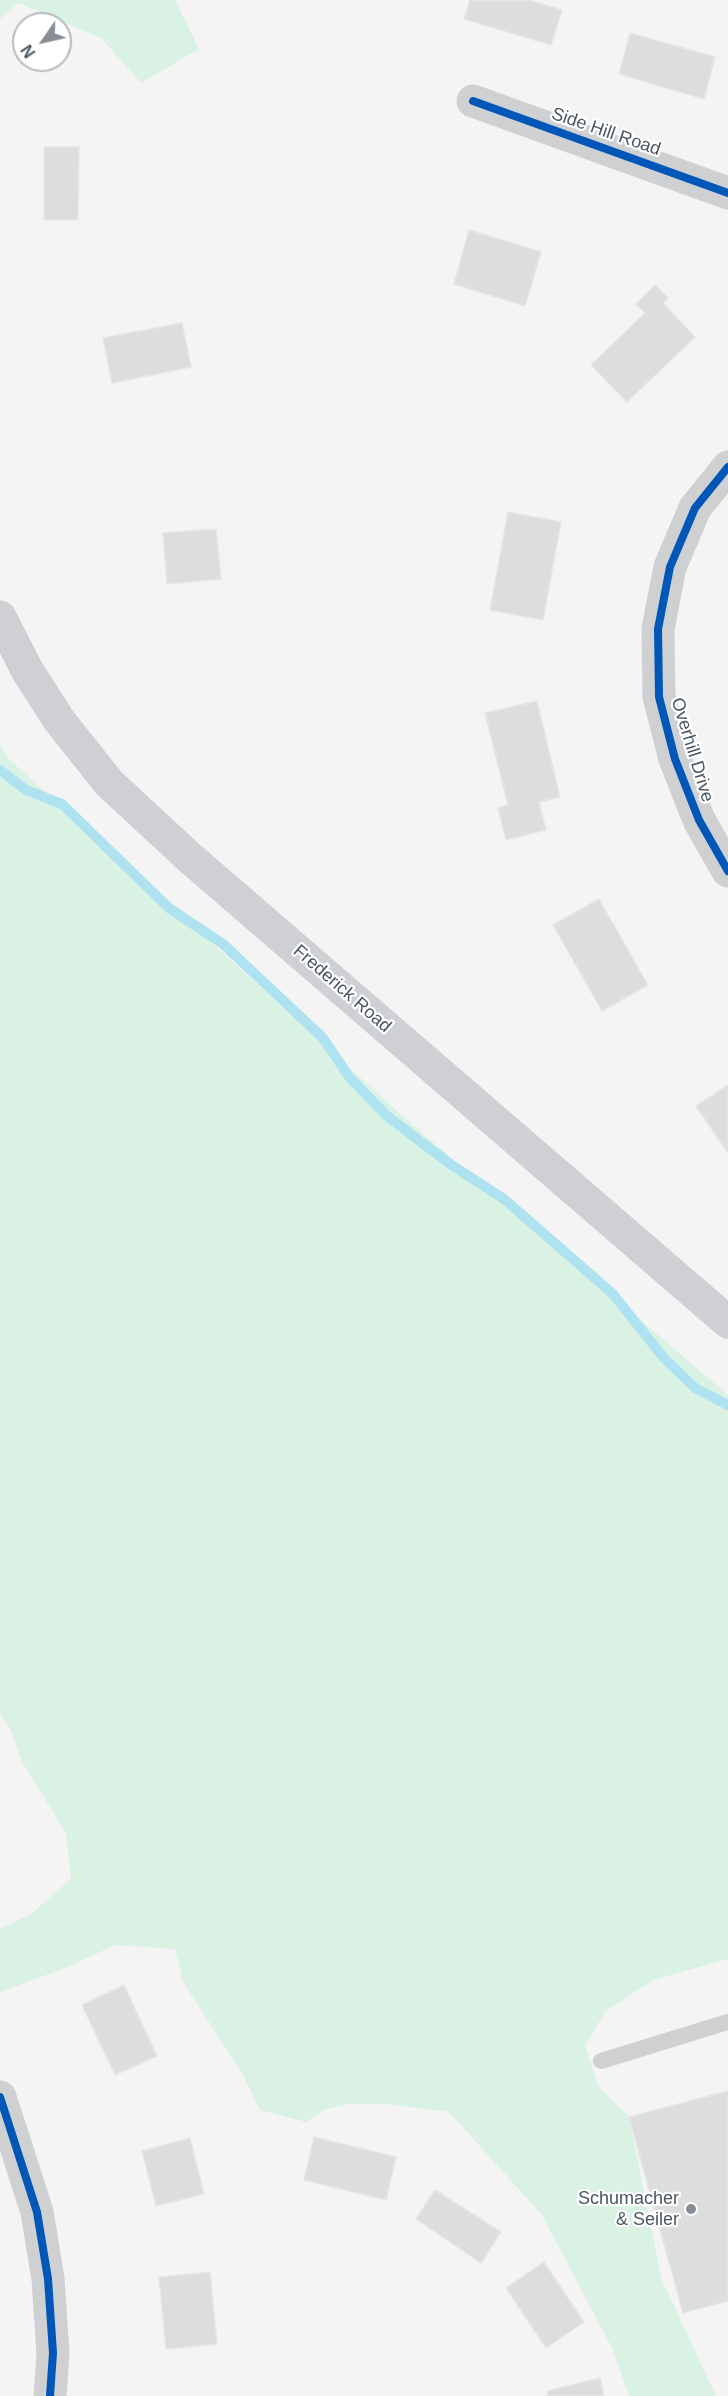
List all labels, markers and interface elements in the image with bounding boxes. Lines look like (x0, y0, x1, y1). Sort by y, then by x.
north arrow (12, 12, 72, 72)
text: N (18, 42, 39, 61)
street label: Side Hill Road (549, 103, 663, 161)
street label: Overhill Drive (666, 695, 718, 805)
street label: Frederick Road (288, 940, 396, 1038)
place label: Schumacher & Seiler (578, 2188, 679, 2230)
marker: Schumacher & Seiler (684, 2202, 698, 2216)

